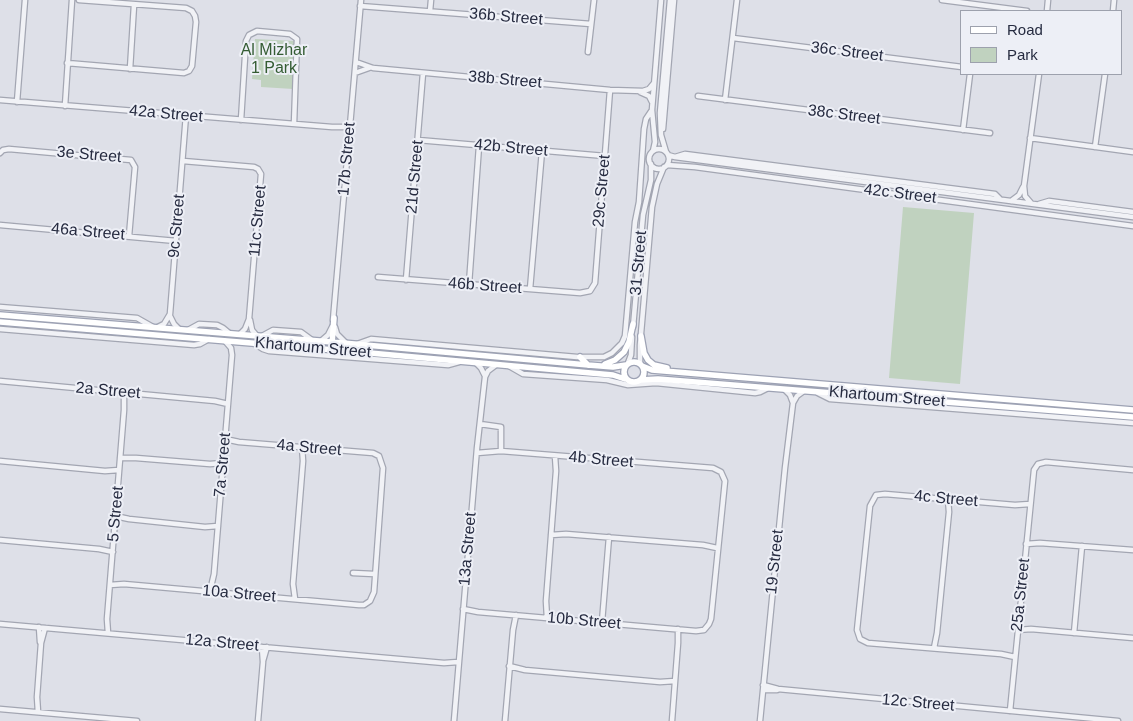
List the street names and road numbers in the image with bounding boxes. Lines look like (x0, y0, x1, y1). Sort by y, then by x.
street label: 36b Street (468, 4, 544, 30)
street label: 36c Street (810, 38, 884, 66)
street label: 38b Street (467, 67, 543, 93)
street label: 42a Street (128, 101, 204, 127)
street label: 38c Street (807, 101, 881, 129)
street label: 17b Street (334, 121, 360, 197)
street label: 42b Street (473, 135, 549, 161)
street label: 21d Street (402, 139, 428, 215)
street label: 3e Street (56, 143, 122, 167)
street label: 29c Street (589, 154, 615, 228)
street label: 42c Street (863, 180, 937, 208)
street label: 11c Street (245, 184, 271, 258)
street label: 9c Street (165, 193, 189, 259)
street label: 46a Street (50, 219, 126, 245)
street label: 31 Street (627, 230, 651, 296)
street label: 46b Street (448, 274, 522, 298)
street label: Khartoum Street (254, 333, 372, 363)
street label: 2a Street (75, 379, 141, 403)
street label: Khartoum Street (828, 382, 946, 412)
street label: 7a Street (211, 432, 235, 498)
street label: 4a Street (276, 436, 342, 460)
street label: 4b Street (568, 448, 634, 472)
street label: 5 Street (104, 485, 128, 543)
street label: 4c Street (913, 487, 979, 511)
street label: 13a Street (455, 511, 481, 587)
street label: 19 Street (762, 529, 788, 595)
street label: 25a Street (1008, 557, 1034, 633)
street label: 10a Street (201, 581, 277, 607)
street label: 10b Street (546, 608, 622, 634)
street label: 12a Street (184, 630, 260, 656)
street label: 12c Street (881, 690, 955, 716)

